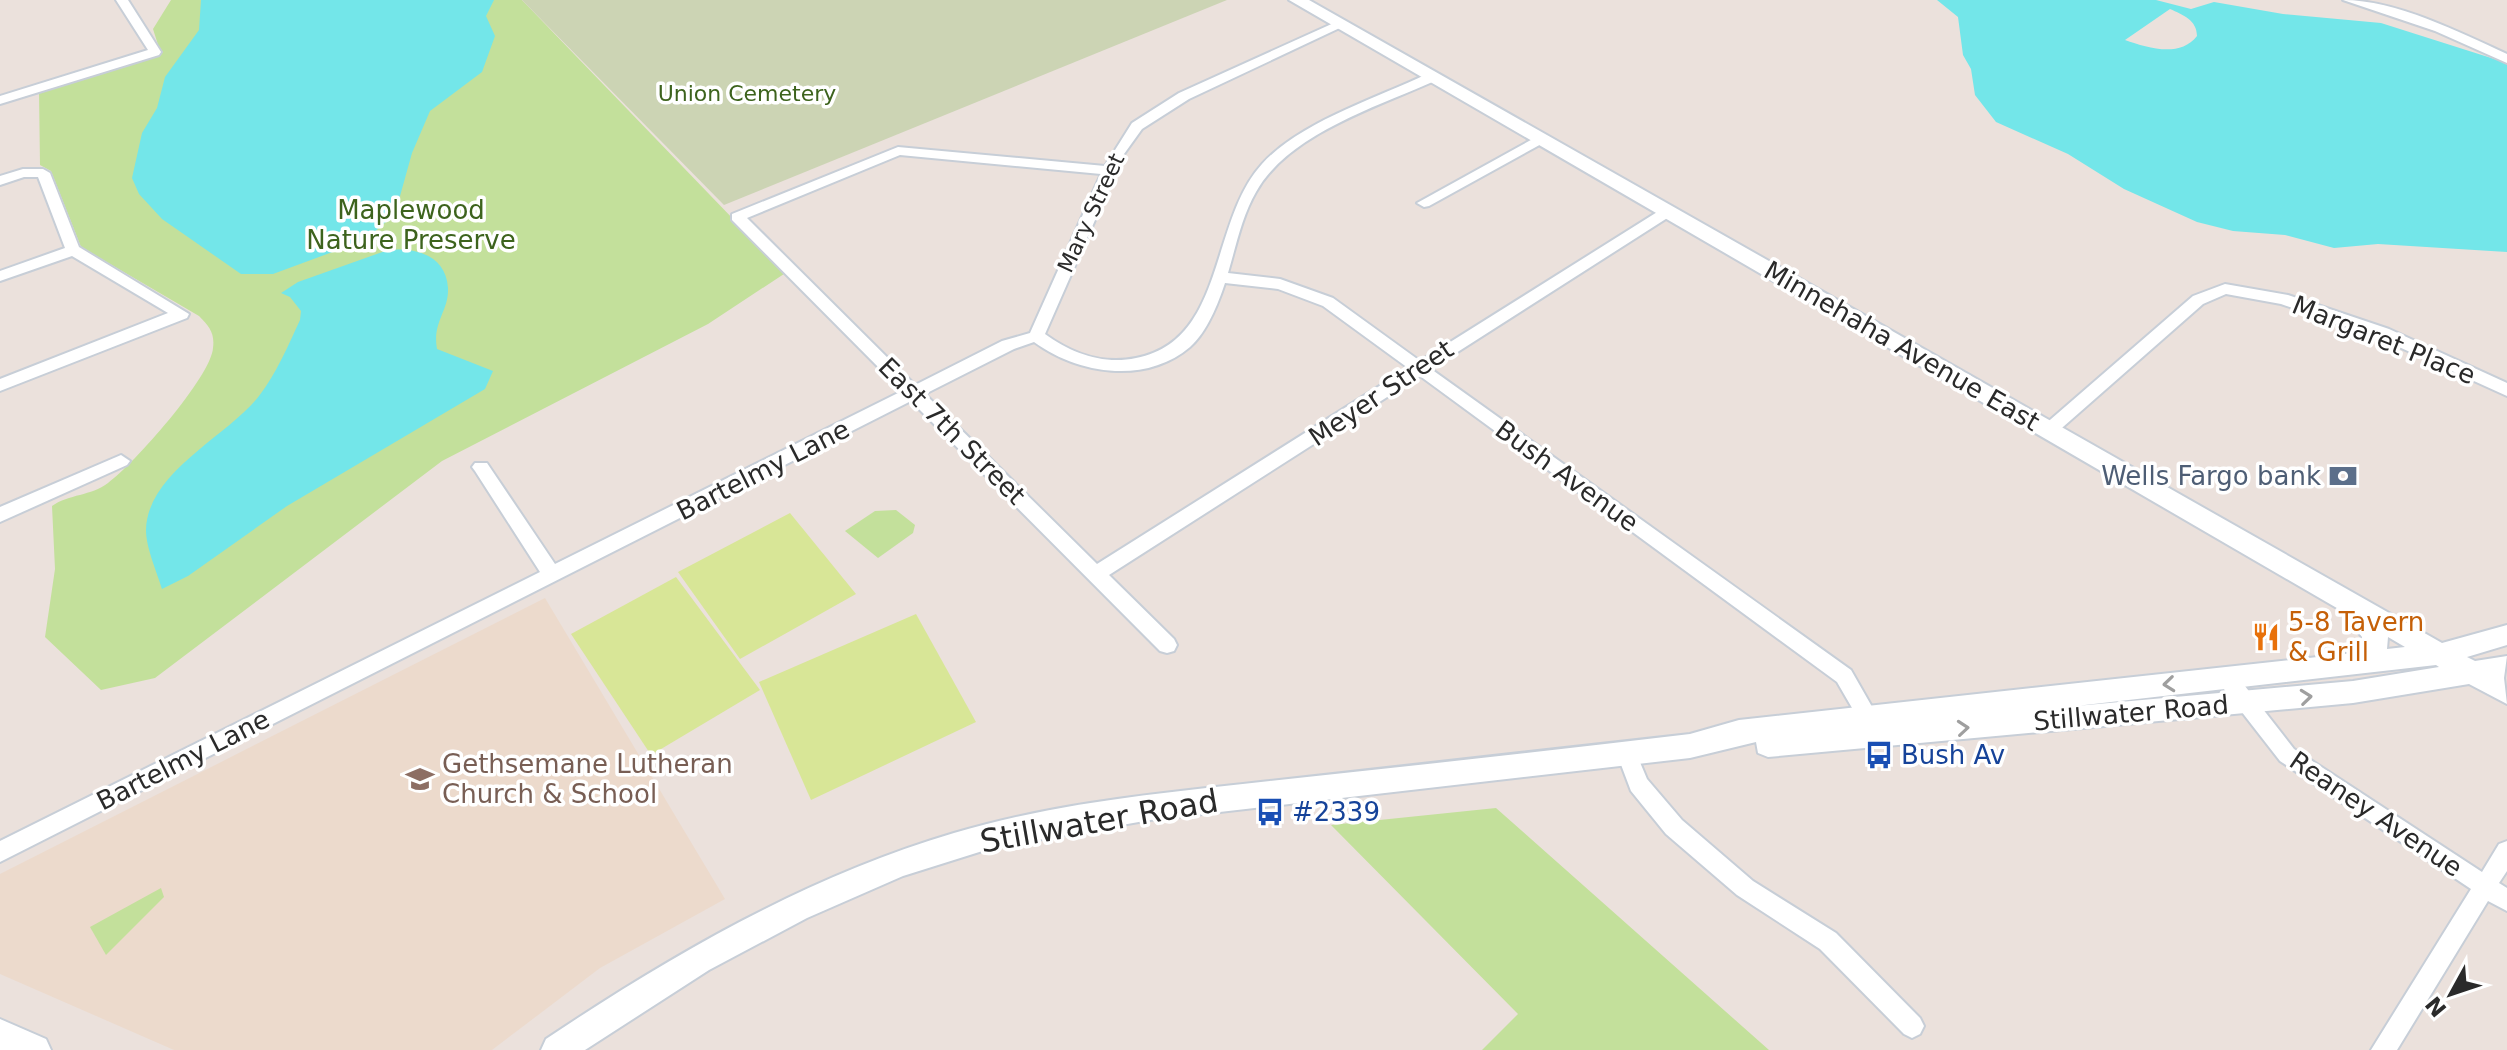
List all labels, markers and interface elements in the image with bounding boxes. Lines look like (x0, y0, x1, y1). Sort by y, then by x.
park label: Union Cemetery (658, 81, 836, 106)
street label: Mary Street (1053, 149, 1130, 276)
park label: Maplewood Nature Preserve (306, 195, 516, 255)
street label: Minnehaha Avenue East (1759, 255, 2045, 437)
street label: Margaret Place (2288, 290, 2480, 390)
street label: Meyer Street (1303, 334, 1459, 452)
street label: East 7th Street (873, 352, 1031, 510)
street label: Bartelmy Lane (672, 414, 854, 526)
street label: Bush Avenue (1490, 414, 1644, 538)
place label: Wells Fargo bank (2101, 461, 2321, 491)
bank icon: Wells Fargo bank (2328, 461, 2358, 491)
place label: 5-8 Tavern & Grill (2288, 607, 2424, 667)
restaurant icon: 5-8 Tavern & Grill (2251, 622, 2281, 652)
one-way arrow (2162, 676, 2175, 693)
one-way arrow (2300, 689, 2313, 706)
street label: Stillwater Road (2032, 690, 2230, 736)
street label: Bartelmy Lane (92, 704, 274, 816)
one-way arrow (1957, 720, 1970, 737)
bus stop icon: Bush Av (1864, 740, 1894, 770)
place label: Bush Av (1901, 740, 2005, 770)
street label: Reaney Avenue (2284, 745, 2468, 883)
place label: Gethsemane Lutheran Church & School (442, 749, 733, 809)
school or university icon: Gethsemane Lutheran Church & School (405, 764, 435, 794)
street label: Stillwater Road (977, 781, 1221, 861)
bus stop icon: #2339 (1255, 797, 1285, 827)
place label: #2339 (1292, 797, 1380, 827)
north arrow (2411, 954, 2491, 1034)
text: N (2421, 991, 2452, 1022)

